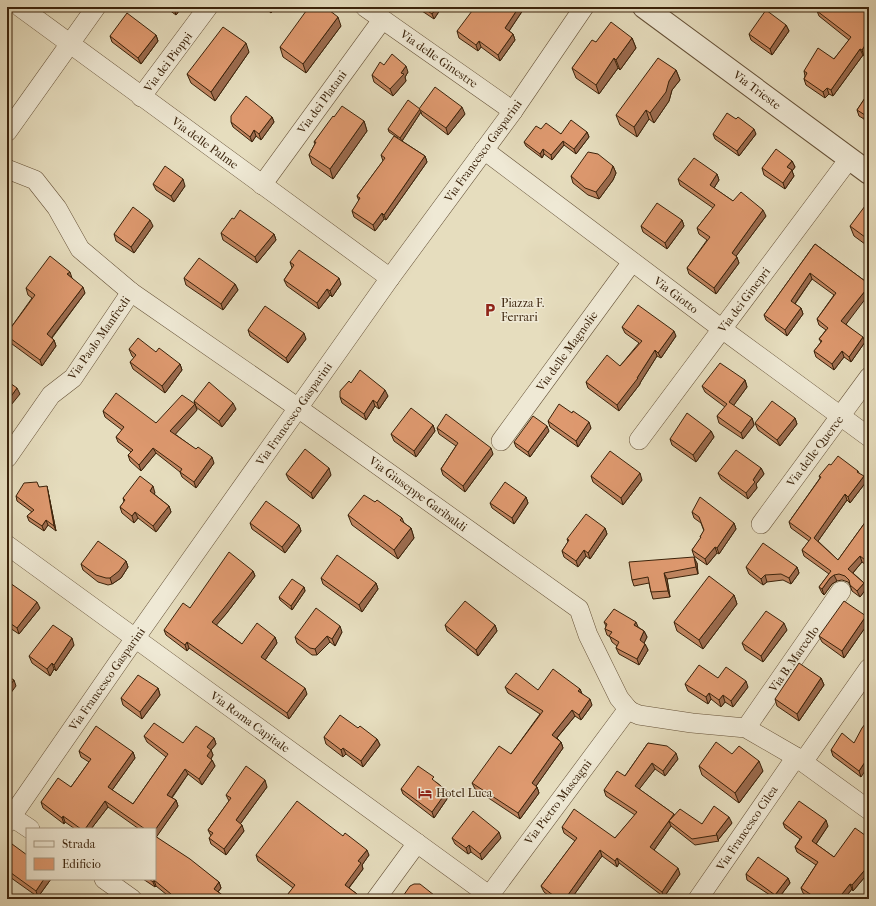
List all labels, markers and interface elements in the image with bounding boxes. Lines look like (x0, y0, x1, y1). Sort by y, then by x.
street label: Via delle Ginestre (397, 26, 481, 91)
street label: Via dei Pioppi (140, 29, 195, 95)
street label: Via dei Platani (294, 67, 350, 137)
street label: Via Trieste (730, 67, 784, 112)
street label: Via Francesco Gasparini (441, 97, 525, 206)
street label: Via delle Palme (168, 114, 241, 172)
street label: Via dei Ginepri (714, 264, 773, 336)
street label: Via Giotto (650, 273, 701, 316)
street label: Via Paolo Manfredi (64, 293, 133, 383)
place label: Piazza F. Ferrari (501, 296, 544, 324)
parking icon: Piazza F. Ferrari (482, 302, 498, 318)
street label: Via delle Magnolie (533, 308, 601, 395)
street label: Via Francesco Gasparini (252, 359, 335, 469)
street label: Via delle Querce (783, 413, 846, 490)
street label: Via Giuseppe Garibaldi (365, 453, 470, 535)
street label: Via B. Marcello (765, 623, 822, 696)
street label: Via Francesco Gasparini (65, 624, 148, 734)
street label: Via Roma Capitale (207, 688, 292, 756)
street label: Via Pietro Mascagni (521, 756, 595, 848)
street label: Via Francesco Cilea (713, 783, 781, 874)
hotel icon: Hotel Luca (417, 785, 433, 801)
place label: Hotel Luca (436, 786, 493, 800)
legend (26, 828, 156, 880)
text: Strada (62, 837, 96, 851)
text: Edificio (62, 857, 101, 871)

